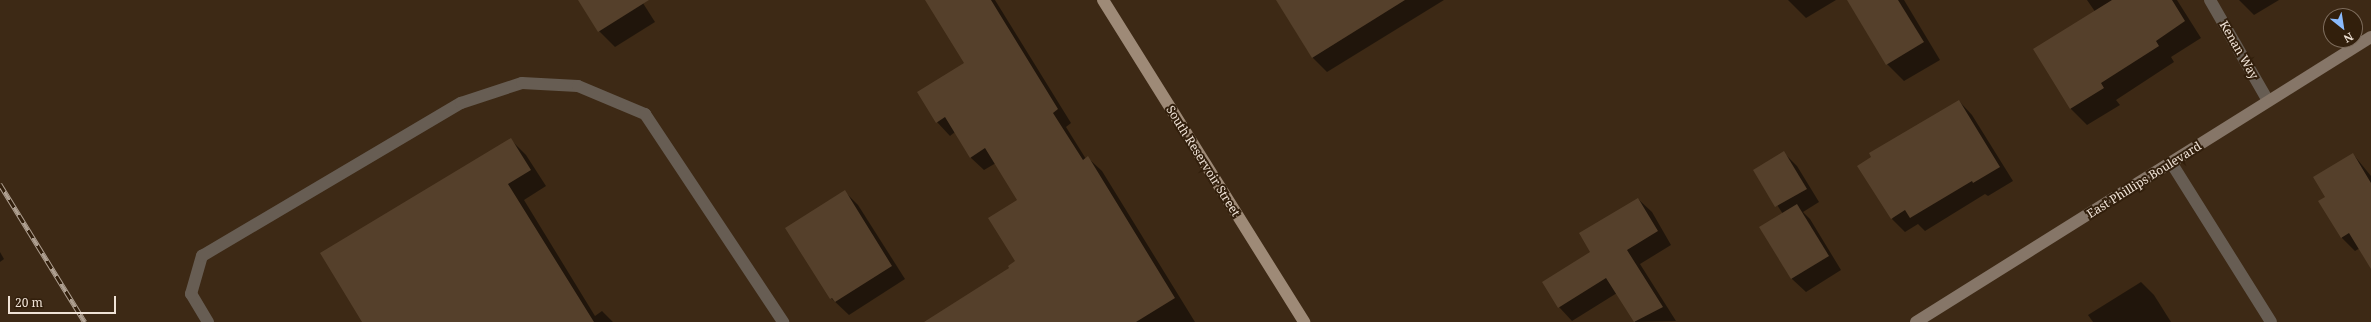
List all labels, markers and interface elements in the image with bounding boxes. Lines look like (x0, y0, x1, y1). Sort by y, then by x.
north arrow (2323, 8, 2363, 48)
street label: Kenan Way (2217, 18, 2261, 82)
text: N (2341, 29, 2356, 47)
street label: South Reservoir Street (1163, 103, 1243, 219)
street label: East Phillips Boulevard (2084, 139, 2204, 221)
scale bar (10, 288, 118, 314)
text: 20 m (15, 294, 43, 311)

